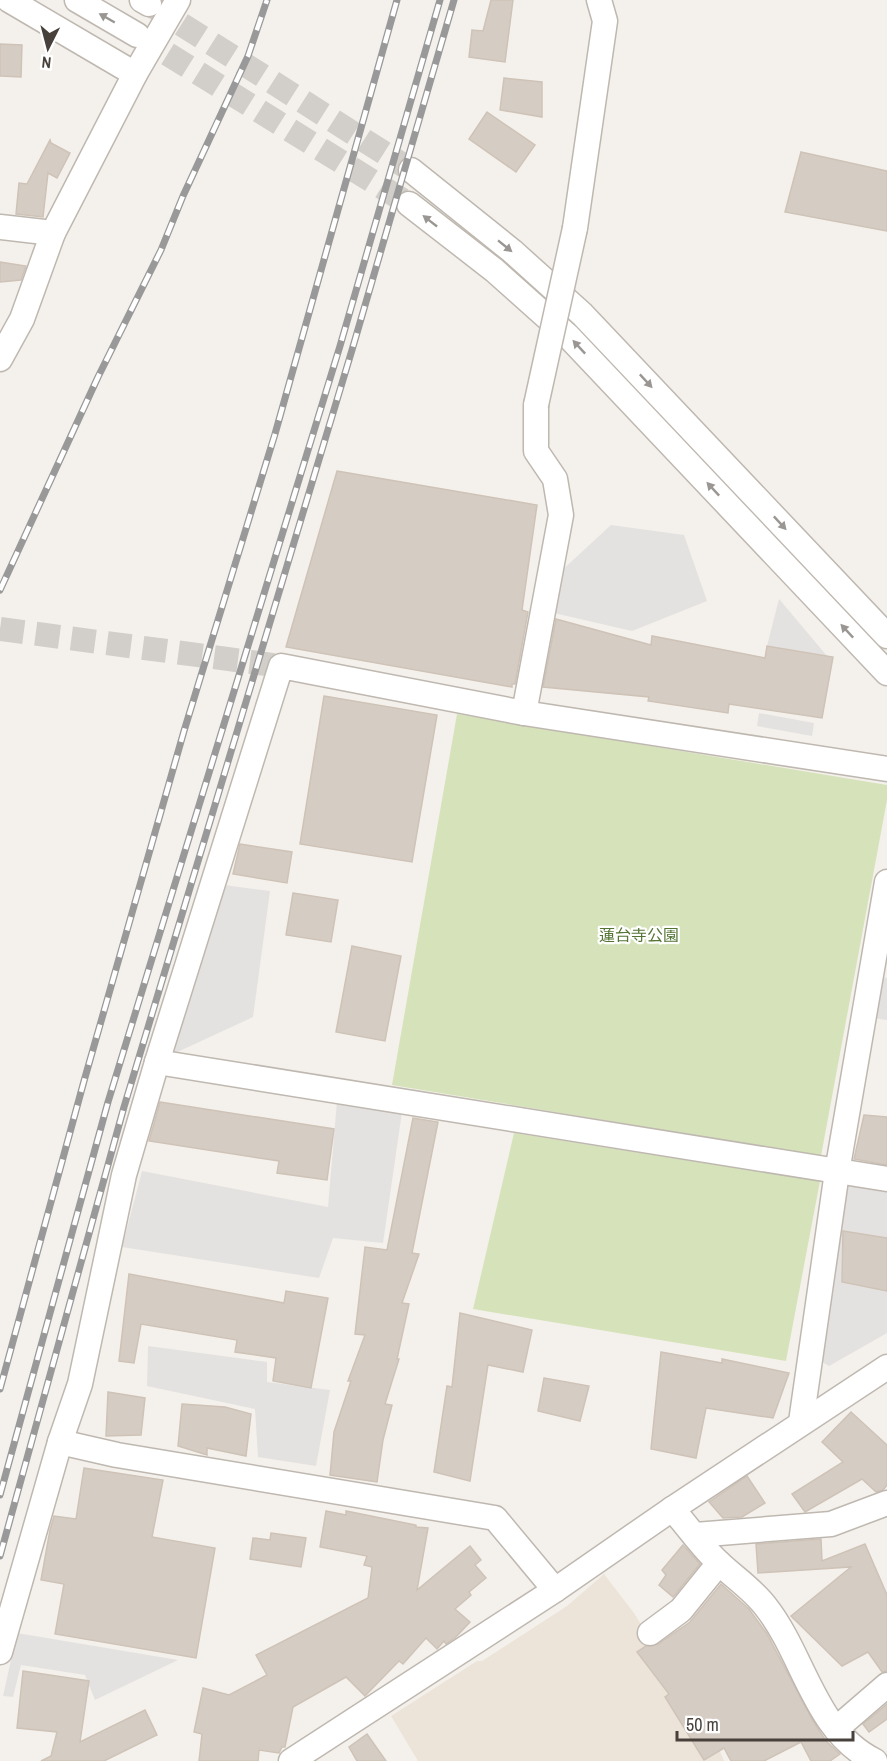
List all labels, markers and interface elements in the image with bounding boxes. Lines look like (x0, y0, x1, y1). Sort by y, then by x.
one-way arrow (99, 12, 115, 23)
north arrow (18, 18, 78, 78)
text: N (41, 51, 52, 74)
one-way arrow (423, 215, 439, 227)
one-way arrow (498, 239, 513, 251)
one-way arrow (572, 341, 586, 355)
one-way arrow (639, 373, 652, 388)
one-way arrow (706, 482, 720, 496)
one-way arrow (773, 515, 787, 530)
one-way arrow (840, 623, 854, 638)
park label: 蓮台寺公園 (599, 924, 679, 946)
scale bar (677, 1704, 852, 1742)
text: 50 m (686, 1712, 719, 1737)

